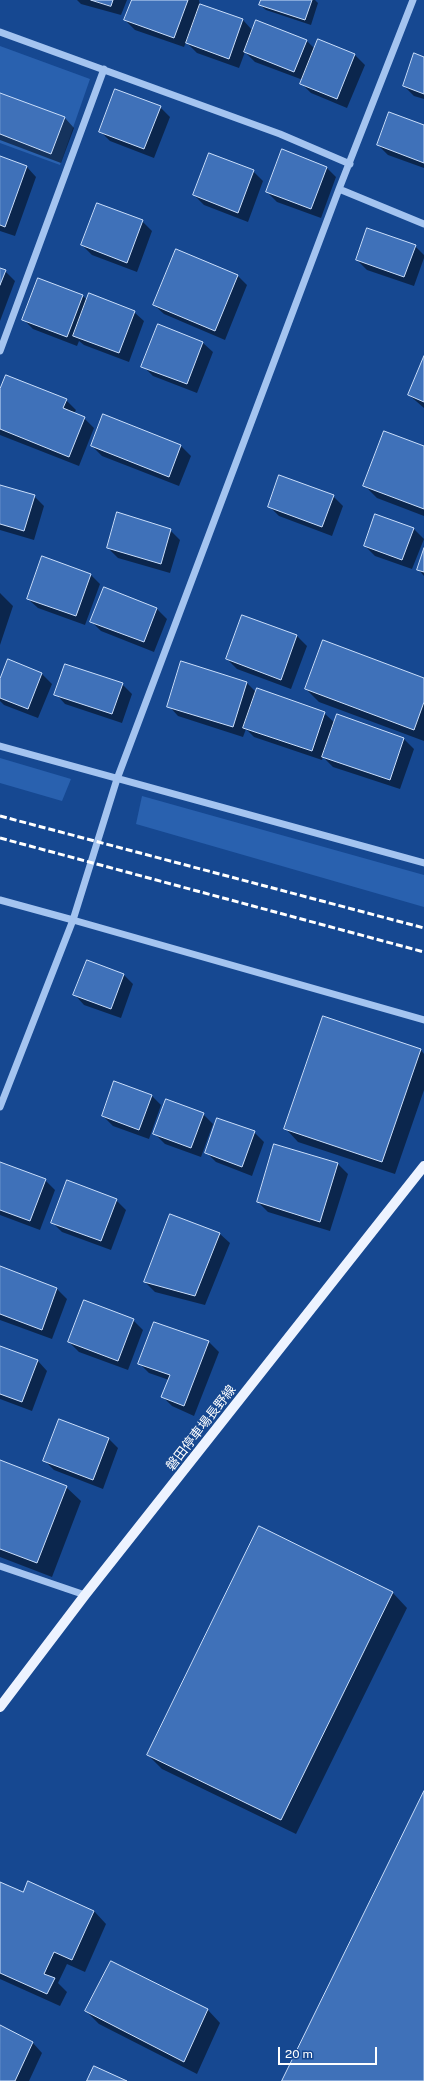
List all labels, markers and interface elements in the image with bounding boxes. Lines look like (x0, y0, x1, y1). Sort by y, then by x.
street label: 磐田停車場長野線 (163, 1382, 239, 1474)
scale bar (280, 2039, 379, 2065)
text: 20 m (285, 2047, 313, 2061)

